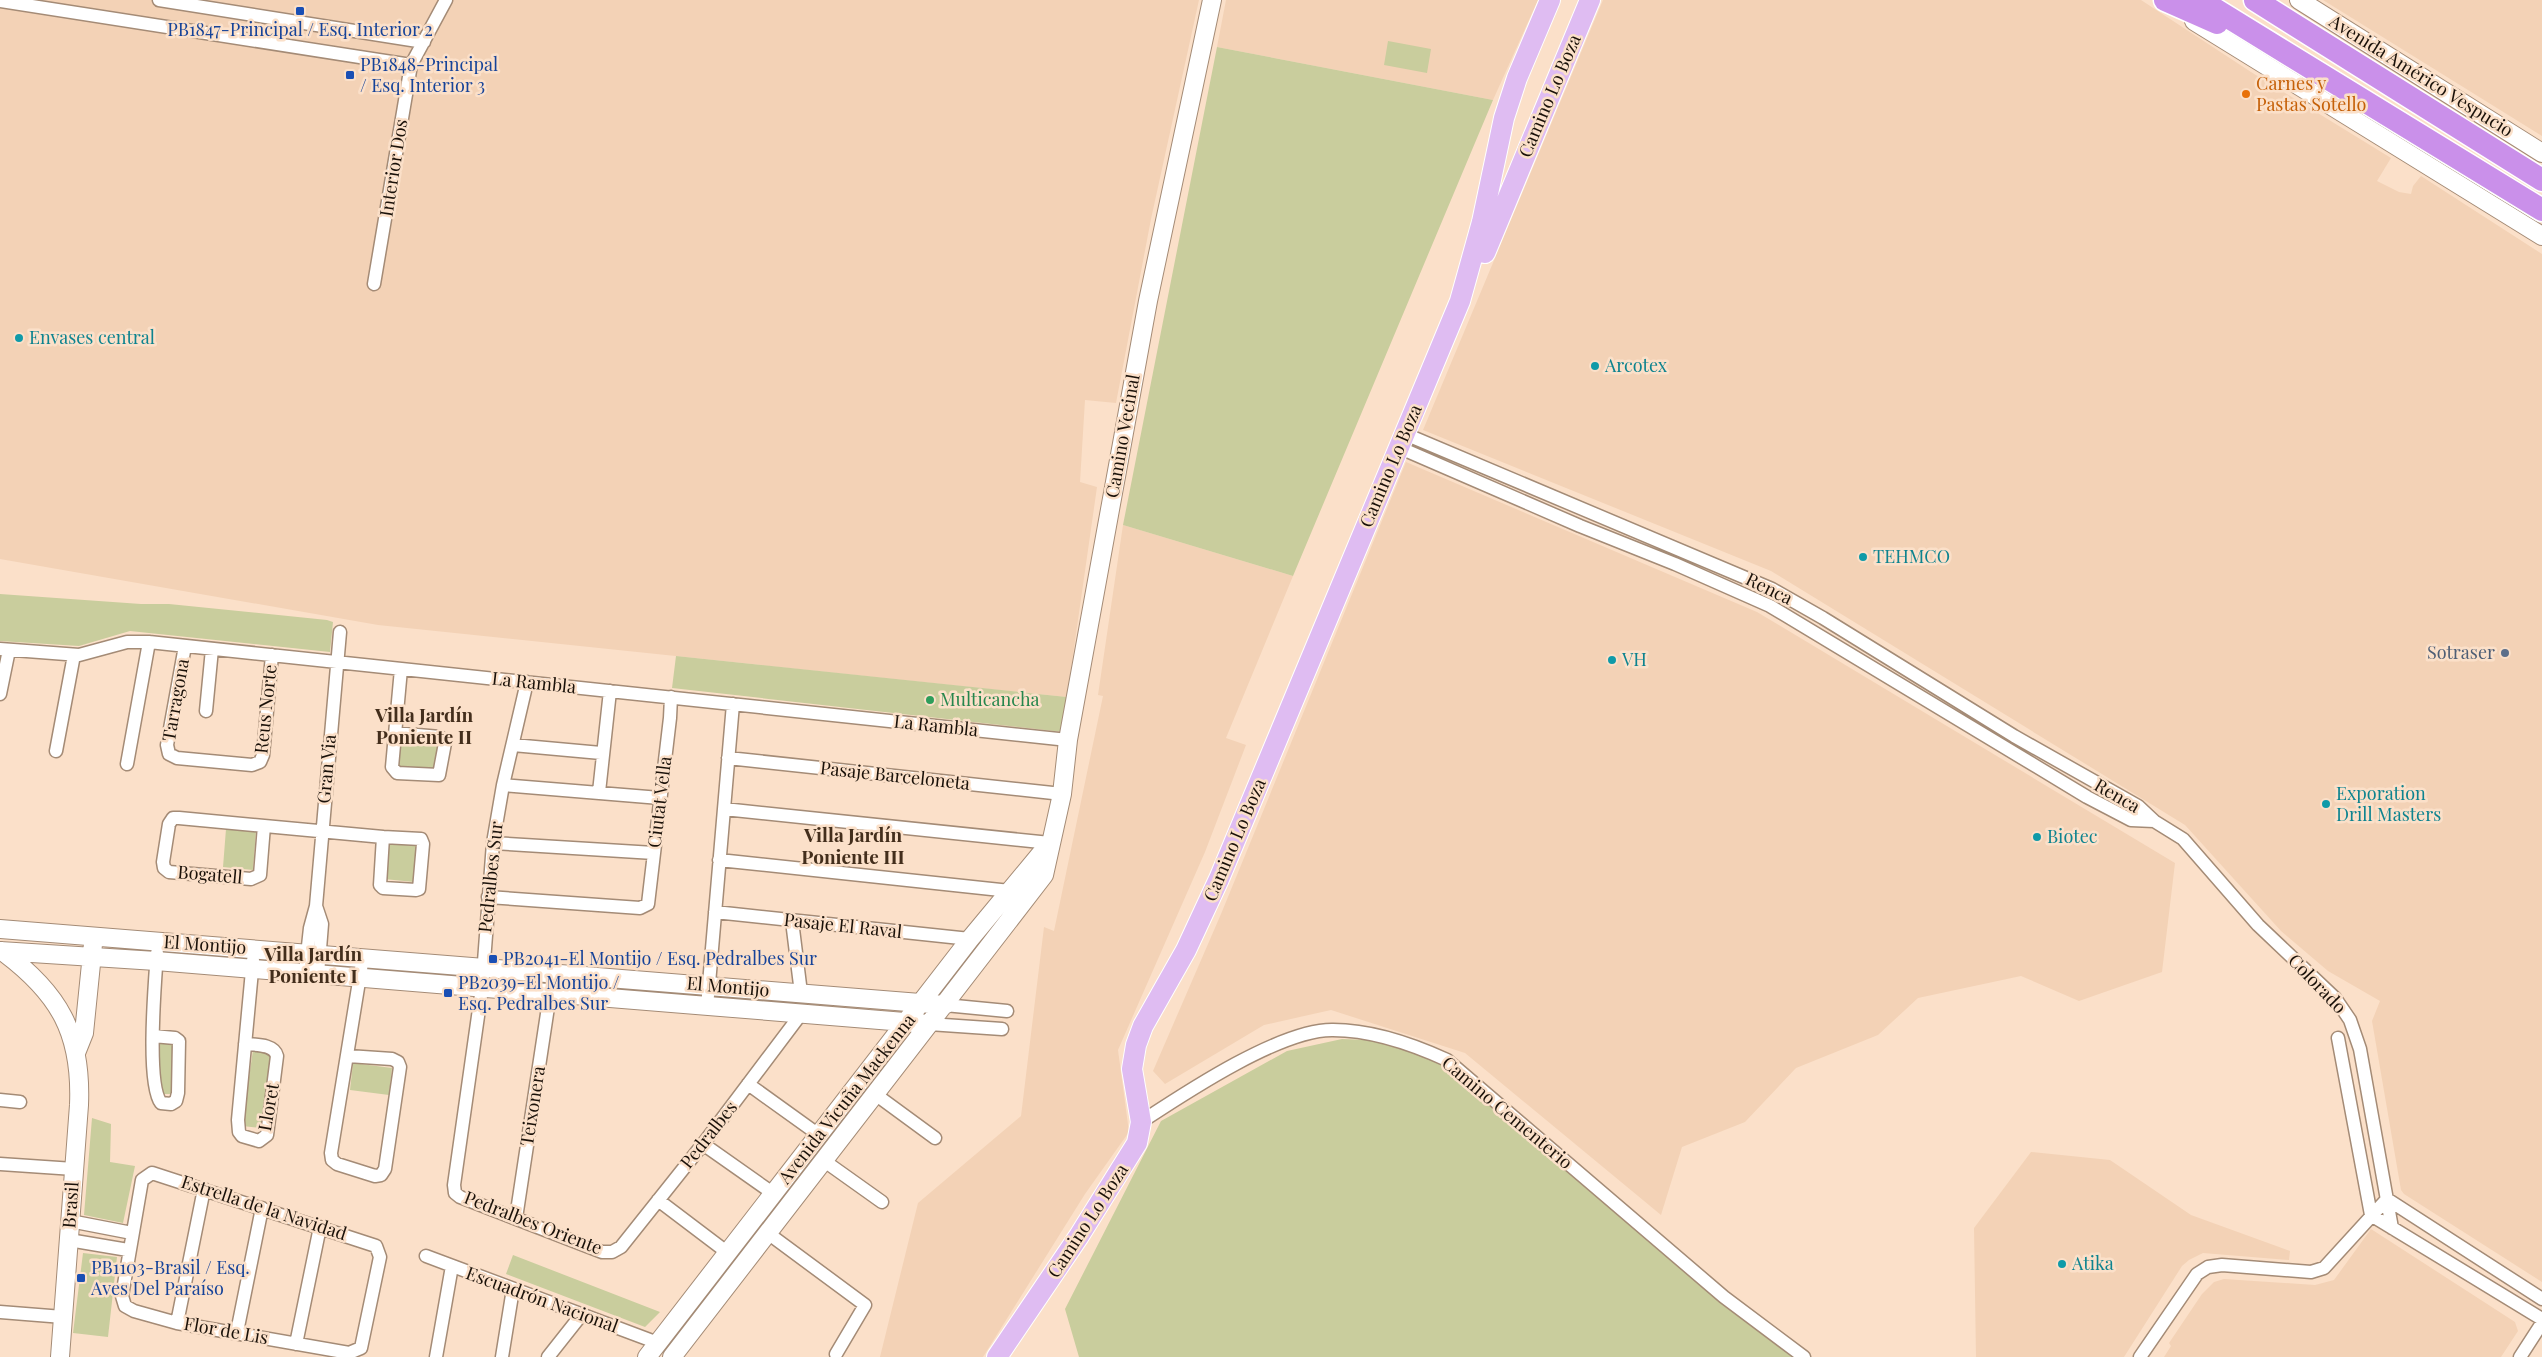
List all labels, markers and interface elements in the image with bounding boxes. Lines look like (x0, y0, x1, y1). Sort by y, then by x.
marker: PB1847-Principal / Esq. Interior 2 (294, 5, 306, 17)
street label: Avenida Américo Vespucio (2324, 8, 2518, 142)
place label: PB1847-Principal / Esq. Interior 2 (167, 17, 433, 41)
street label: Camino Lo Boza (1512, 30, 1586, 161)
place label: PB1848-Principal / Esq. Interior 3 (360, 52, 498, 97)
marker: PB1848-Principal / Esq. Interior 3 (344, 69, 356, 81)
place label: Carnes y Pastas Sotello (2256, 71, 2366, 116)
marker: Carnes y Pastas Sotello (2240, 88, 2252, 100)
street label: Interior Dos (373, 117, 413, 218)
place label: Envases central (29, 325, 155, 349)
marker: Envases central (13, 332, 25, 344)
place label: Arcotex (1604, 353, 1668, 377)
marker: Arcotex (1589, 360, 1601, 372)
street label: Camino Vecinal (1099, 372, 1145, 500)
street label: Camino Lo Boza (1353, 400, 1427, 531)
place label: TEHMCO (1873, 544, 1950, 568)
marker: TEHMCO (1857, 551, 1869, 563)
street label: Renca (1742, 567, 1797, 610)
place label: Sotraser (2427, 640, 2495, 664)
place label: VH (1621, 647, 1647, 671)
marker: Sotraser (2499, 647, 2511, 659)
marker: VH (1606, 654, 1618, 666)
street label: Tarragona (156, 656, 194, 743)
street label: Reus Norte (248, 663, 282, 755)
street label: La Rambla (491, 666, 577, 698)
place label: Multicancha (940, 687, 1040, 711)
marker: Multicancha (924, 694, 936, 706)
district label: Villa Jardín Poniente II (374, 701, 473, 749)
street label: La Rambla (893, 709, 979, 741)
street label: Gran Via (311, 733, 341, 804)
street label: Ciutat Vella (641, 755, 677, 849)
street label: Pasaje Barceloneta (819, 755, 971, 795)
street label: Renca (2090, 772, 2145, 818)
street label: Camino Lo Boza (1197, 774, 1271, 905)
place label: Exporation Drill Masters (2336, 781, 2441, 826)
marker: Exporation Drill Masters (2320, 798, 2332, 810)
street label: Pedralbes Sur (472, 820, 508, 934)
district label: Villa Jardín Poniente III (801, 821, 905, 869)
place label: Biotec (2047, 824, 2098, 848)
marker: Biotec (2031, 831, 2043, 843)
street label: Bogatell (177, 859, 244, 889)
street label: Pasaje El Raval (783, 907, 903, 943)
street label: El Montijo (163, 929, 247, 959)
district label: Villa Jardín Poniente I (263, 940, 362, 988)
place label: PB2041-El Montijo / Esq. Pedralbes Sur (503, 946, 817, 970)
street label: Colorado (2283, 948, 2352, 1018)
marker: PB2041-El Montijo / Esq. Pedralbes Sur (487, 953, 499, 965)
place label: PB2039-El Montijo / Esq. Pedralbes Sur (458, 970, 620, 1015)
street label: El Montijo (686, 970, 771, 1002)
marker: PB2039-El Montijo / Esq. Pedralbes Sur (442, 987, 454, 999)
street label: Avenida Vicuña Mackenna (772, 1008, 920, 1189)
street label: Camino Cementerio (1437, 1050, 1578, 1174)
street label: Teixonera (514, 1064, 550, 1147)
street label: Lloret (252, 1080, 284, 1133)
street label: Pedralbes (674, 1096, 742, 1173)
street label: Camino Lo Boza (1041, 1159, 1133, 1282)
street label: Estrella de la Navidad (178, 1169, 351, 1245)
street label: Brasil (56, 1181, 84, 1229)
street label: Pedralbes Oriente (461, 1185, 606, 1259)
place label: Atika (2071, 1251, 2114, 1275)
place label: PB1103-Brasil / Esq. Aves Del Paraíso (90, 1255, 250, 1300)
marker: Atika (2056, 1258, 2068, 1270)
street label: Escuadrón Nacional (463, 1260, 622, 1338)
marker: PB1103-Brasil / Esq. Aves Del Paraíso (75, 1272, 87, 1284)
street label: Flor de Lis (182, 1311, 270, 1349)

